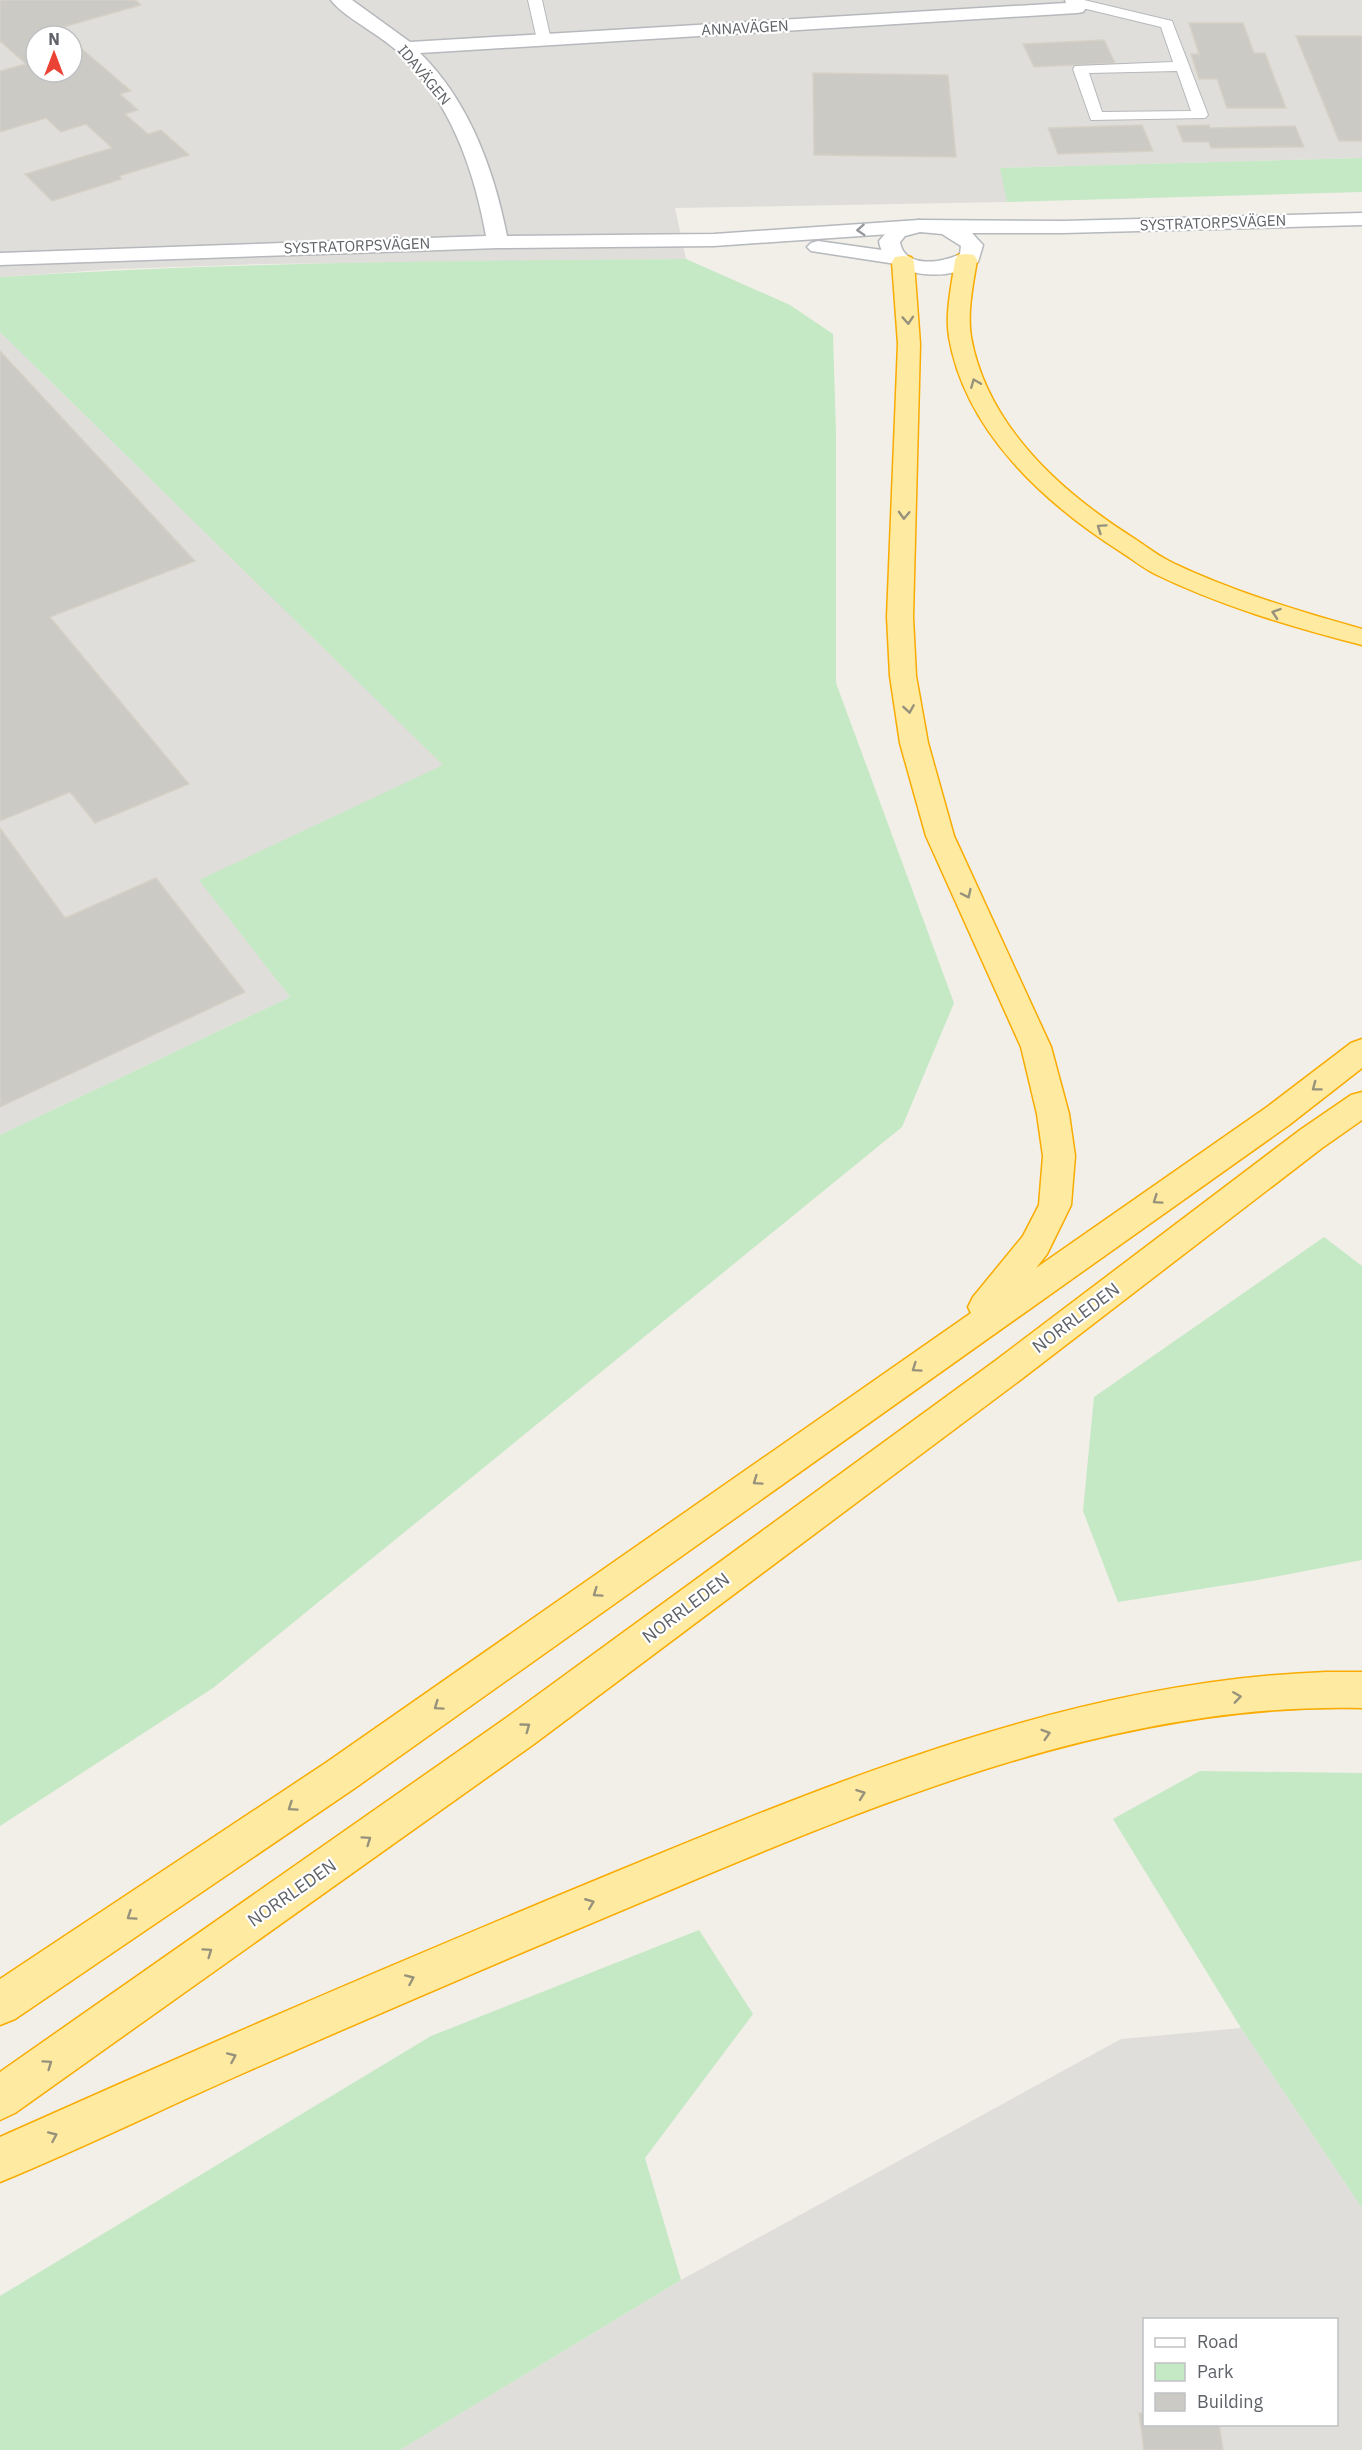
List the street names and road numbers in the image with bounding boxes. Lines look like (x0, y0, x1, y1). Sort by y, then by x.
street label: ANNAVÄGEN (701, 16, 789, 39)
street label: IDAVÄGEN (394, 41, 455, 109)
street label: SYSTRATORPSVÄGEN (1139, 210, 1287, 235)
street label: SYSTRATORPSVÄGEN (283, 233, 431, 258)
street label: NORRLEDEN (1028, 1277, 1124, 1358)
street label: NORRLEDEN (638, 1567, 734, 1648)
street label: NORRLEDEN (243, 1854, 341, 1932)

